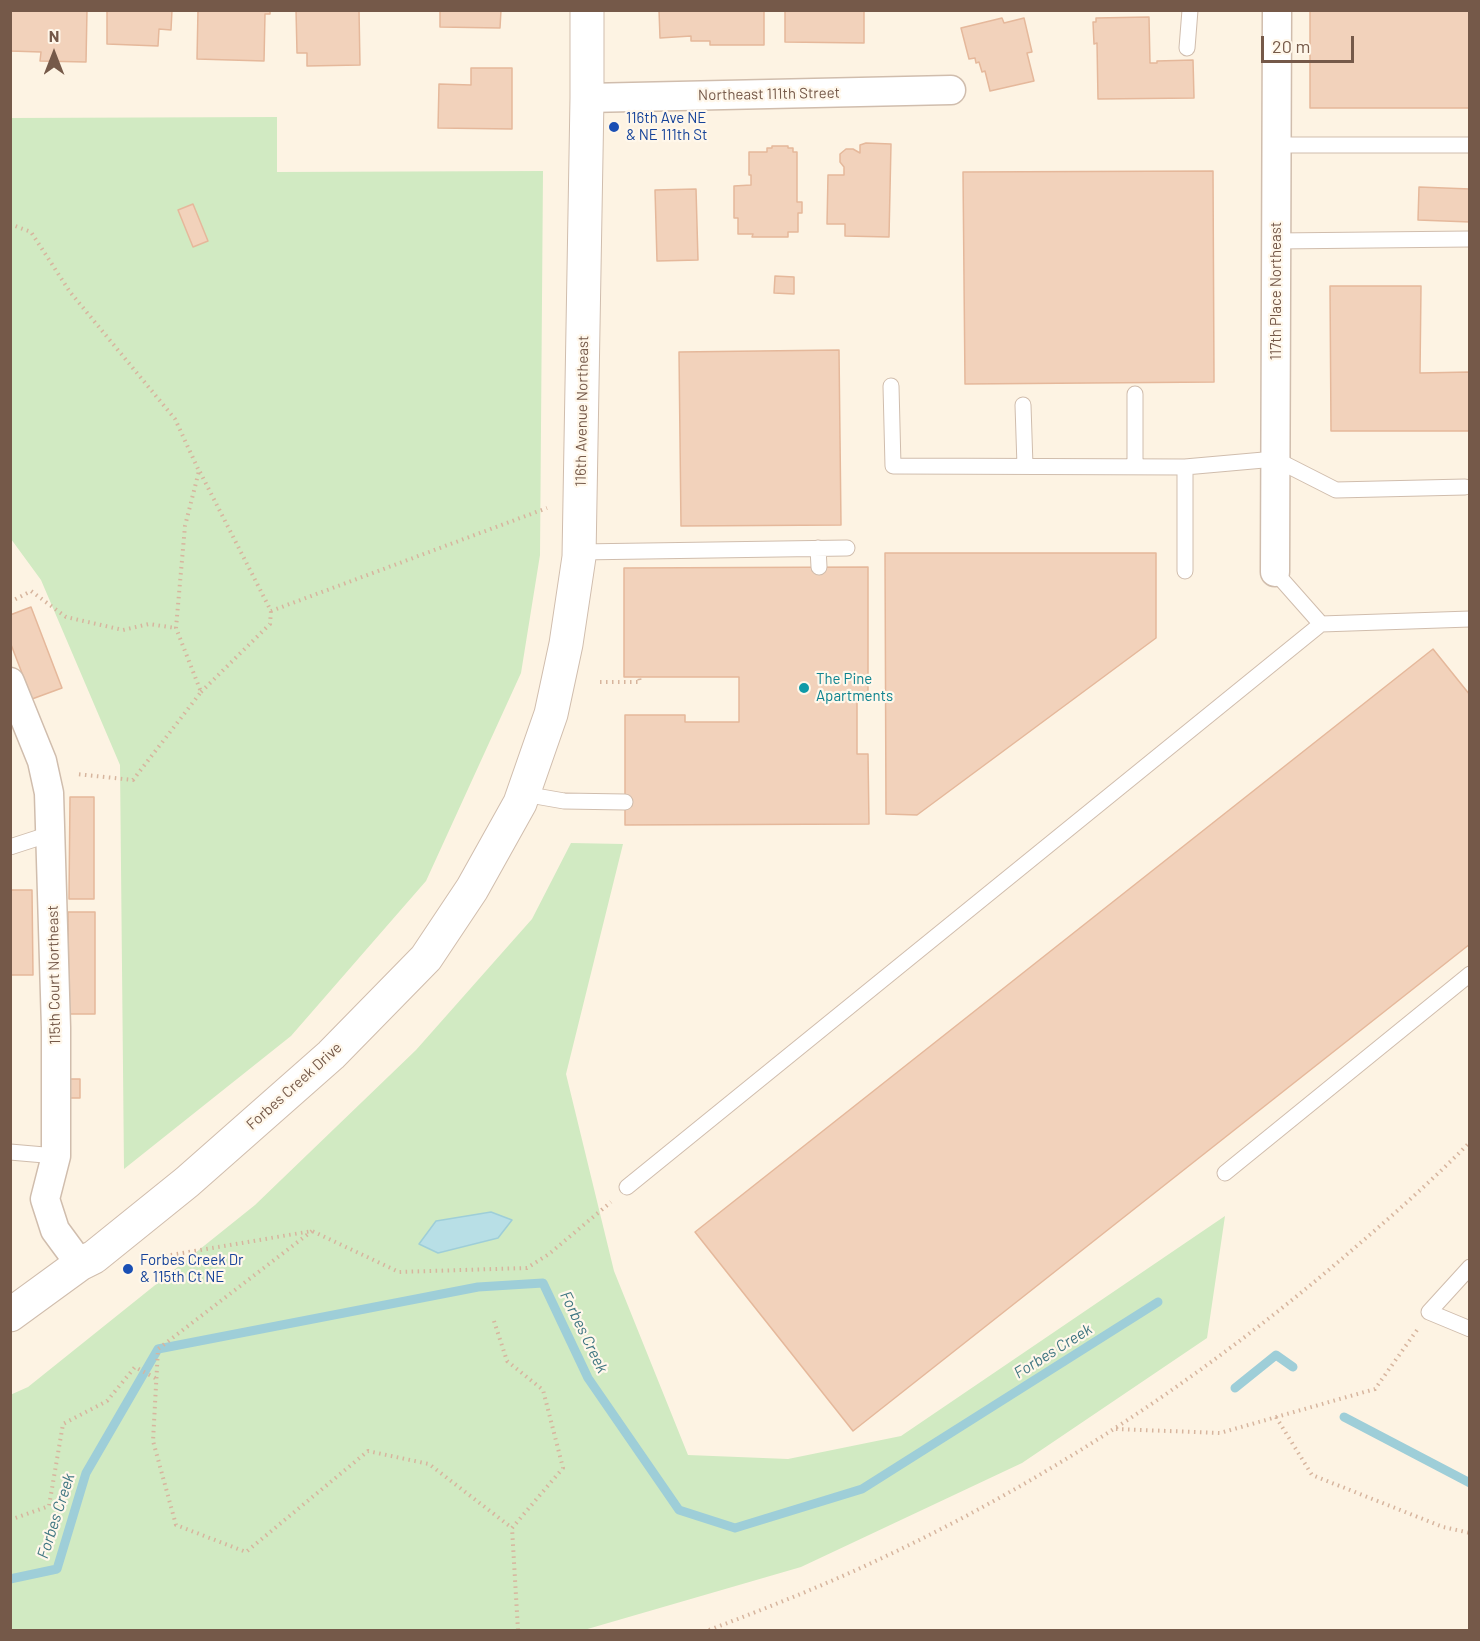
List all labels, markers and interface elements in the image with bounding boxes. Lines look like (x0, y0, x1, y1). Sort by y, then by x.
north arrow (24, 24, 84, 84)
scale bar (1264, 24, 1357, 62)
text: N (49, 26, 59, 45)
text: 20 m (1272, 35, 1310, 57)
street label: Northeast 111th Street (698, 84, 840, 104)
place label: 116th Ave NE & NE 111th St (626, 109, 707, 144)
marker: 116th Ave NE & NE 111th St (607, 120, 621, 134)
street label: 117th Place Northeast (1267, 222, 1285, 360)
street label: 116th Avenue Northeast (572, 335, 592, 487)
place label: The Pine Apartments (816, 670, 893, 705)
marker: The Pine Apartments (797, 681, 811, 695)
street label: 115th Court Northeast (44, 905, 64, 1045)
street label: Forbes Creek Drive (243, 1038, 345, 1134)
place label: Forbes Creek Dr & 115th Ct NE (140, 1251, 243, 1286)
marker: Forbes Creek Dr & 115th Ct NE (121, 1262, 135, 1276)
water label: Forbes Creek (556, 1288, 612, 1376)
water label: Forbes Creek (1010, 1319, 1096, 1383)
water label: Forbes Creek (33, 1471, 79, 1561)

